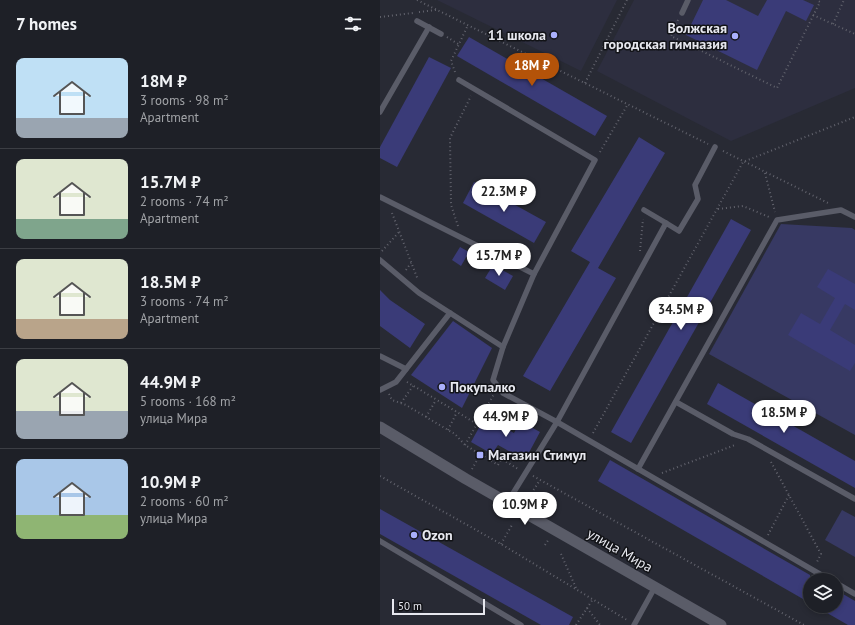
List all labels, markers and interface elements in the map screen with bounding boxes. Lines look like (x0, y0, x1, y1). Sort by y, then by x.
text: 7 homes (16, 13, 77, 35)
icon: filters (342, 13, 364, 35)
place label: Волжская городская гимназия (603, 19, 727, 53)
place label: 11 школа (488, 26, 546, 44)
marker: 11 школа (549, 30, 559, 40)
marker: Волжская городская гимназия (730, 31, 740, 41)
pin: 18M ₽ (504, 53, 560, 87)
text: 18M ₽ (514, 57, 550, 74)
text: 18M ₽ (140, 70, 187, 92)
icon: home (48, 74, 96, 122)
text: 3 rooms · 98 m² (140, 92, 229, 109)
text: Apartment (140, 109, 199, 126)
text: 15.7M ₽ (140, 171, 201, 193)
icon: home (48, 175, 96, 223)
pin: 22.3M ₽ (467, 179, 541, 213)
text: 22.3M ₽ (481, 183, 527, 200)
text: 2 rooms · 74 m² (140, 193, 229, 210)
text: Apartment (140, 210, 199, 227)
pin: 15.7M ₽ (462, 243, 536, 277)
text: 15.7M ₽ (476, 247, 522, 264)
text: 18.5M ₽ (140, 271, 201, 293)
icon: home (48, 275, 96, 323)
text: 3 rooms · 74 m² (140, 293, 229, 310)
pin: 34.5M ₽ (644, 297, 718, 331)
text: 34.5M ₽ (658, 301, 704, 318)
text: Apartment (140, 310, 199, 327)
text: 44.9M ₽ (140, 371, 201, 393)
icon: home (48, 375, 96, 423)
place label: Покупалко (450, 378, 516, 396)
marker: Покупалко (437, 382, 447, 392)
text: 5 rooms · 168 m² (140, 393, 236, 410)
pin: 18.5M ₽ (747, 400, 821, 434)
pin: 44.9M ₽ (469, 404, 543, 438)
text: 18.5M ₽ (761, 404, 807, 421)
text: 44.9M ₽ (483, 408, 529, 425)
text: улица Мира (140, 410, 207, 427)
place label: Магазин Стимул (488, 446, 586, 464)
marker: Магазин Стимул (475, 450, 485, 460)
text: 10.9M ₽ (140, 471, 201, 493)
icon: home (48, 475, 96, 523)
pin: 10.9M ₽ (488, 492, 562, 526)
text: 2 rooms · 60 m² (140, 493, 229, 510)
text: 10.9M ₽ (502, 496, 548, 513)
text: улица Мира (140, 510, 207, 527)
street label: улица Мира (584, 524, 656, 576)
place label: Ozon (422, 526, 453, 544)
marker: Ozon (409, 530, 419, 540)
map controls (803, 573, 843, 613)
button: layers (803, 573, 843, 613)
scale bar (392, 597, 485, 616)
text: 50 m (398, 599, 422, 613)

